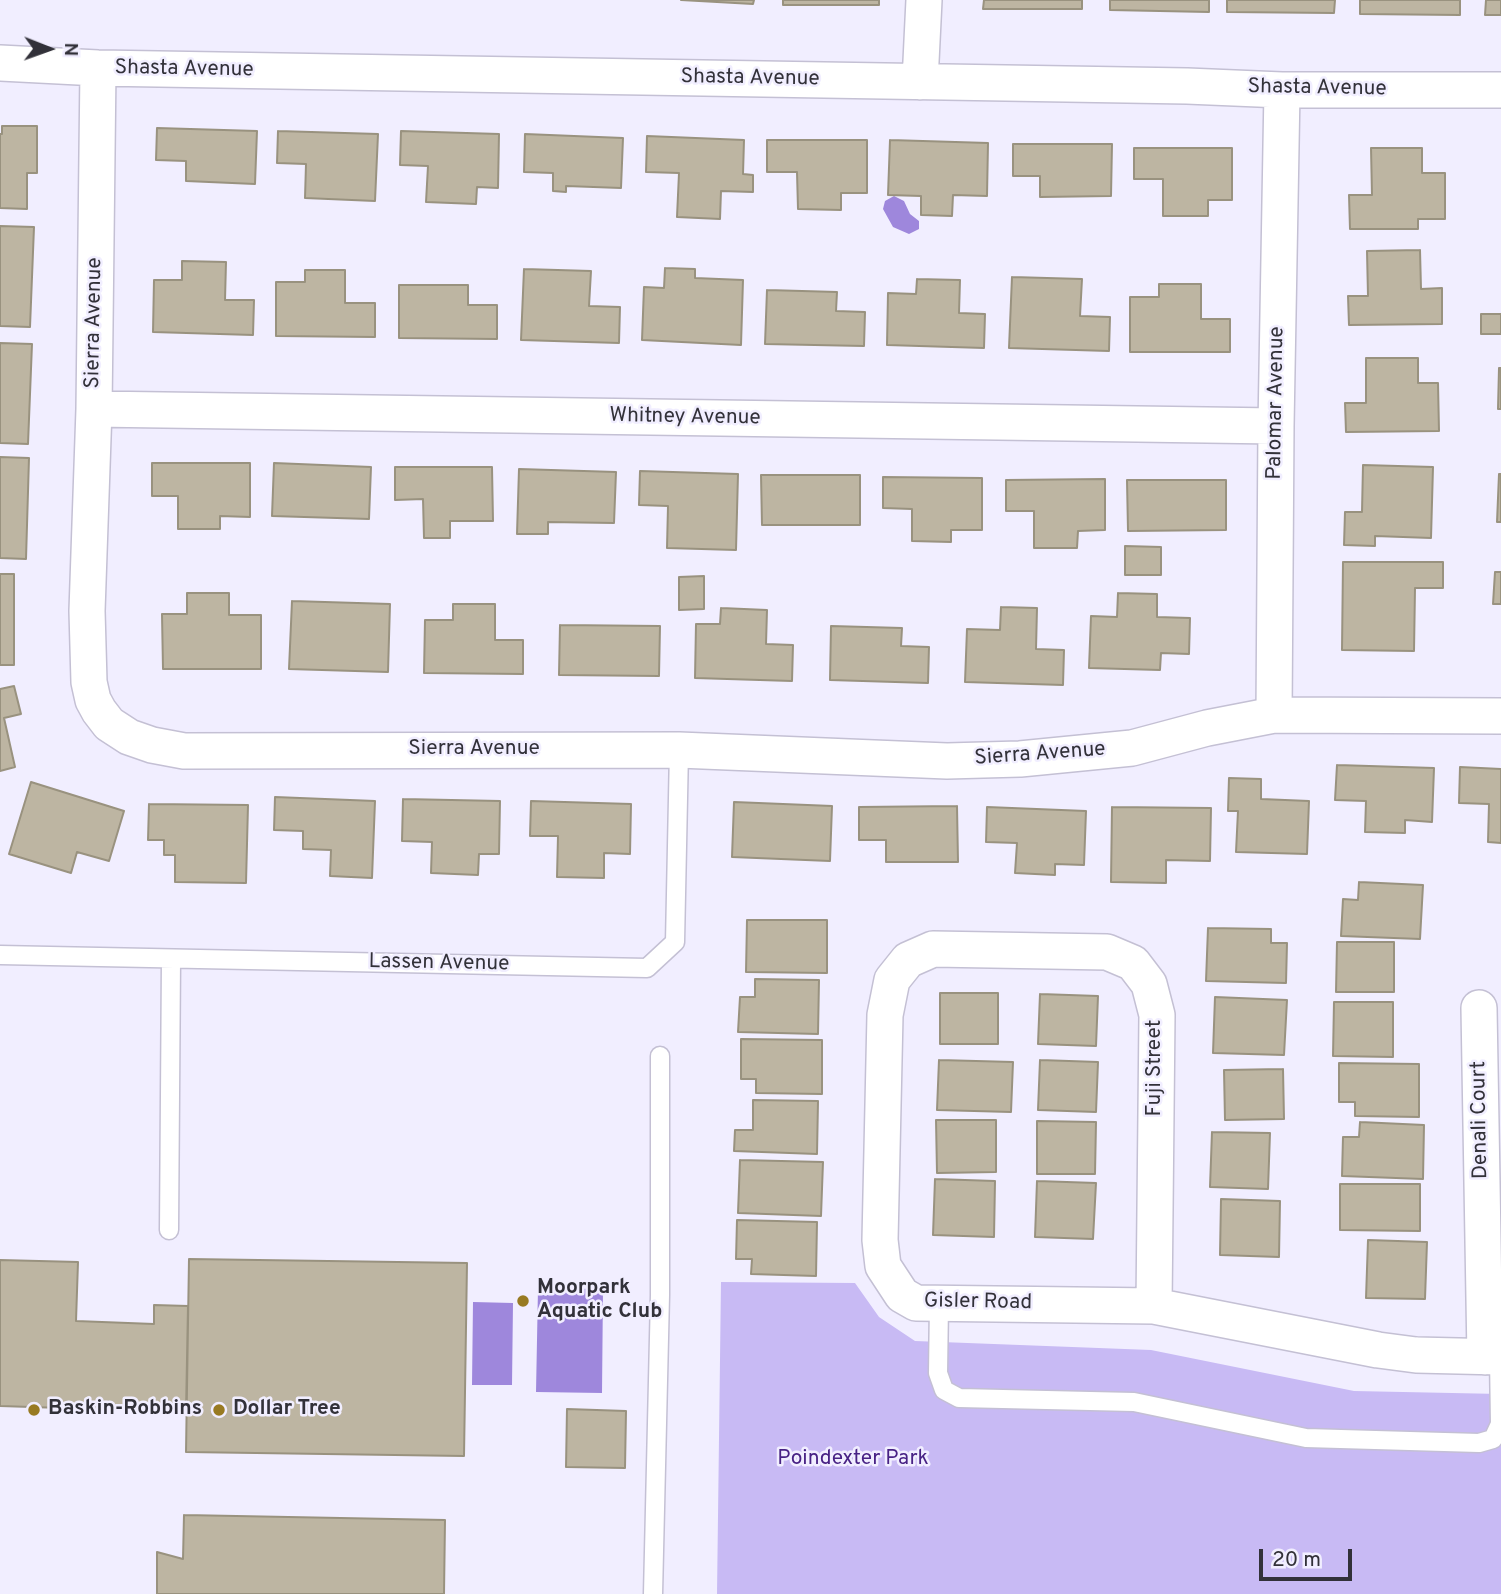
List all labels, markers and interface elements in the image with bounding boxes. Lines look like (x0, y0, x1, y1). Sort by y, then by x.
north arrow (14, 14, 84, 84)
text: N (58, 42, 82, 56)
street label: Shasta Avenue (114, 56, 254, 84)
street label: Shasta Avenue (680, 65, 820, 93)
street label: Shasta Avenue (1247, 75, 1387, 103)
street label: Sierra Avenue (81, 257, 109, 389)
street label: Palomar Avenue (1263, 326, 1291, 480)
street label: Whitney Avenue (609, 404, 761, 432)
street label: Sierra Avenue (408, 737, 540, 763)
street label: Sierra Avenue (974, 738, 1106, 772)
street label: Lassen Avenue (368, 950, 510, 978)
street label: Fuji Street (1143, 1019, 1169, 1117)
street label: Denali Court (1467, 1061, 1495, 1179)
place label: Moorpark Aquatic Club (537, 1276, 662, 1326)
street label: Gisler Road (924, 1289, 1032, 1317)
marker: Moorpark Aquatic Club (515, 1293, 531, 1309)
place label: Baskin-Robbins (48, 1397, 202, 1423)
place label: Dollar Tree (233, 1397, 341, 1423)
marker: Baskin-Robbins (26, 1402, 42, 1418)
marker: Dollar Tree (211, 1402, 227, 1418)
park label: Poindexter Park (777, 1447, 929, 1473)
scale bar (1263, 1534, 1356, 1578)
text: 20 m (1272, 1547, 1321, 1574)

